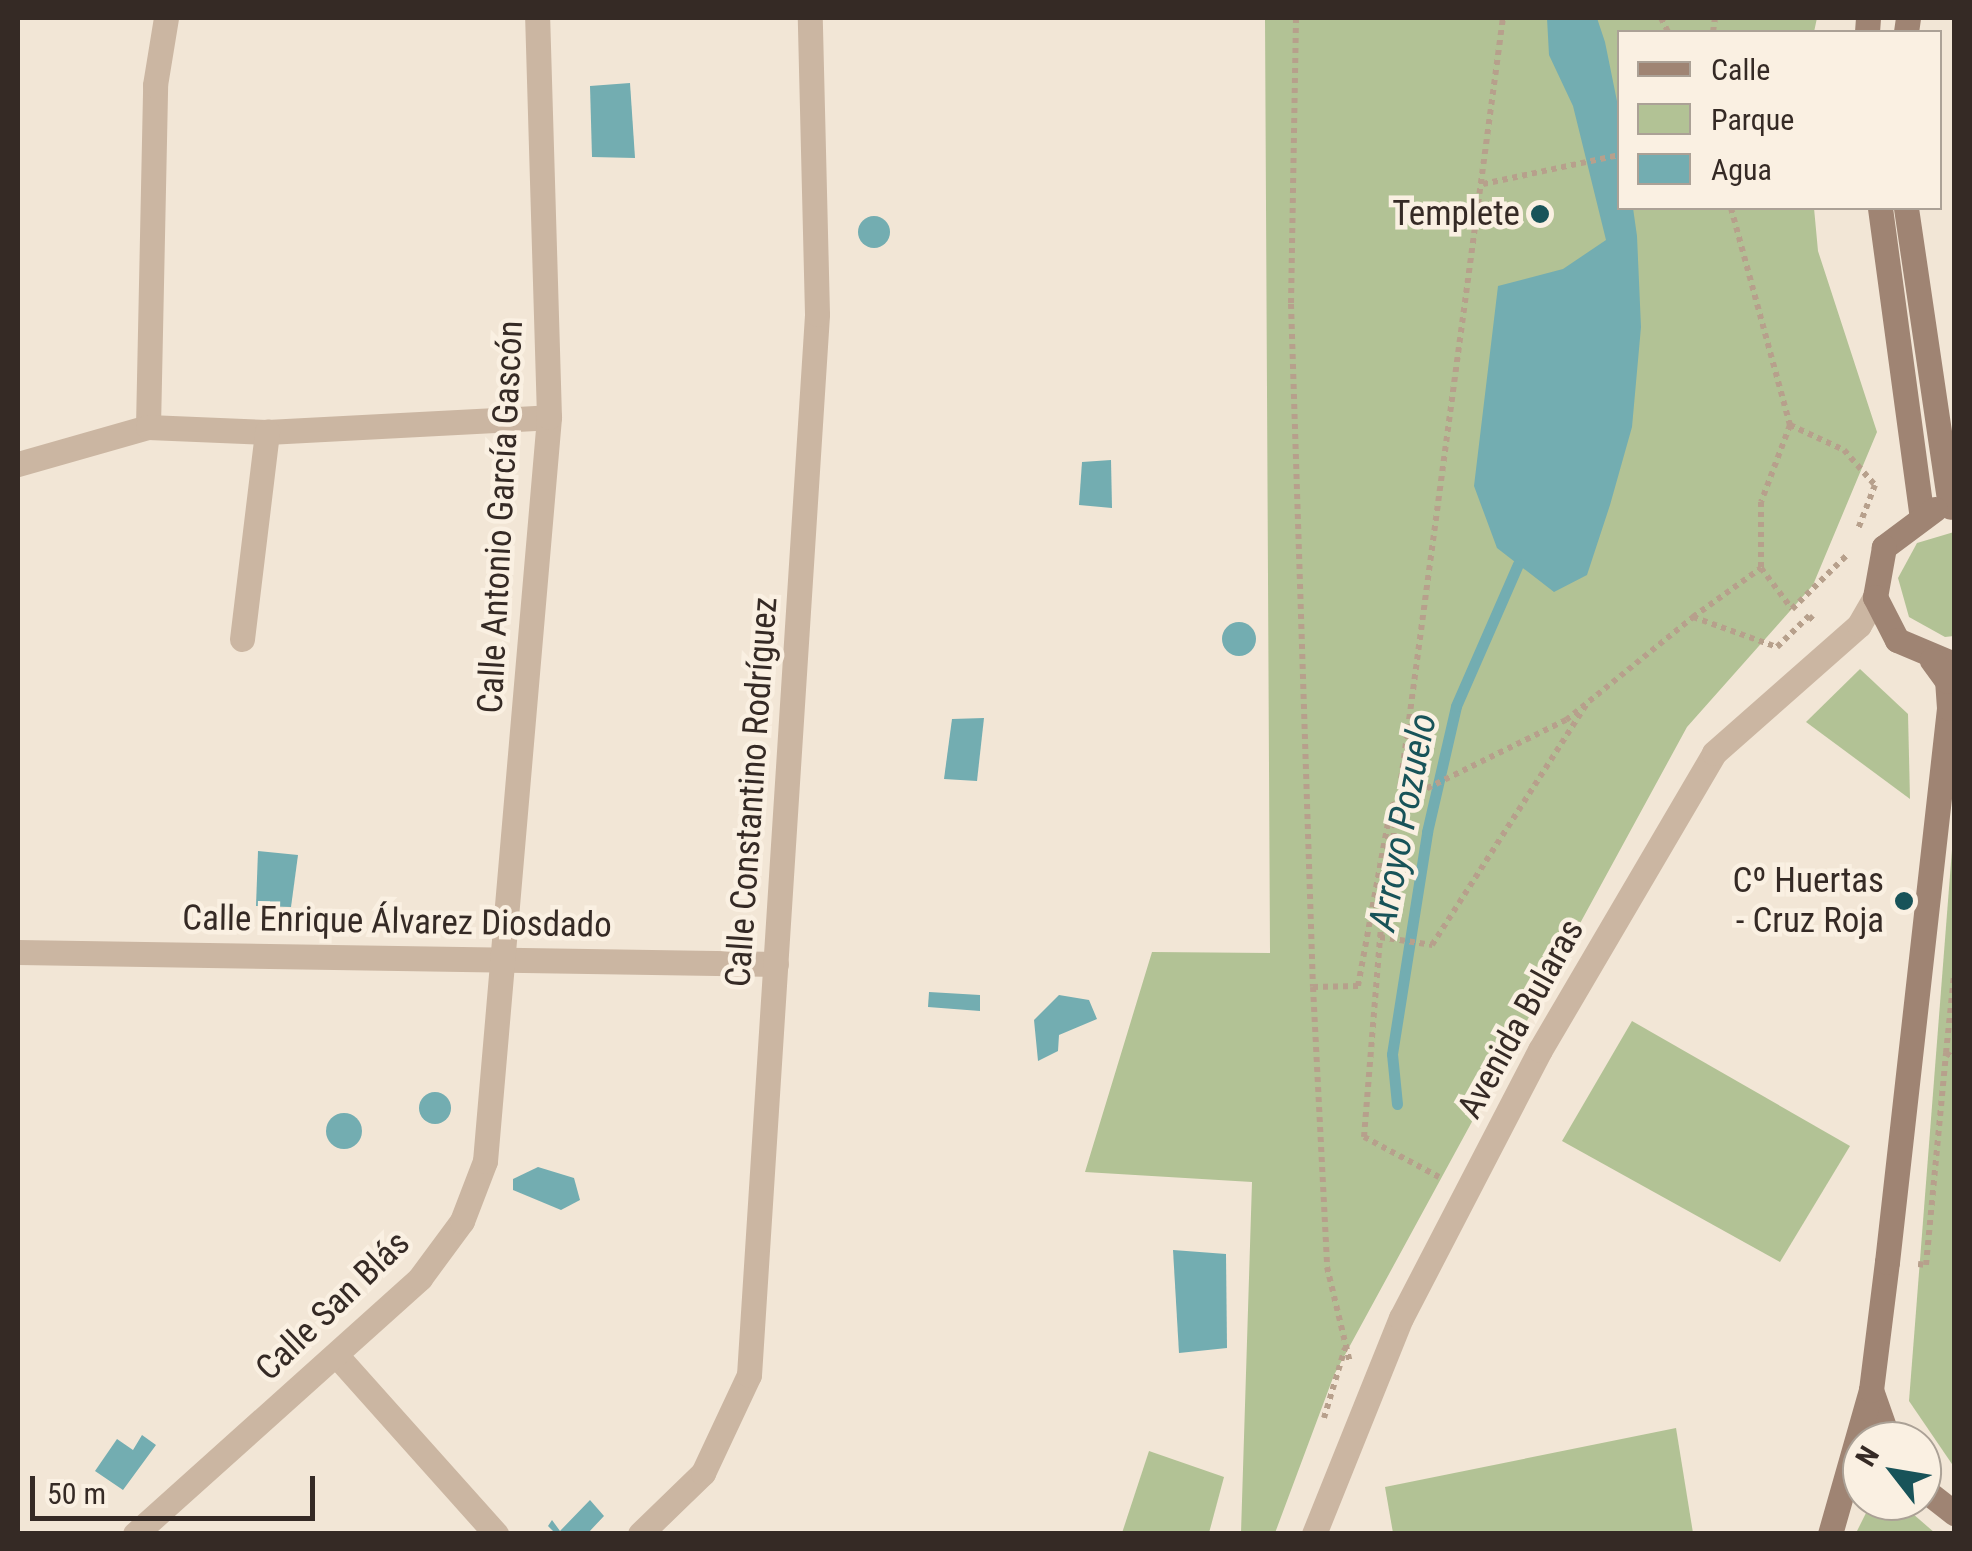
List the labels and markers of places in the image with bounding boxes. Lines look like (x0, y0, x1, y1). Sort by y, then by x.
place label: Templete (1392, 193, 1520, 235)
marker: Templete (1529, 203, 1551, 225)
place label: Cº Huertas - Cruz Roja (1732, 860, 1884, 942)
marker: Cº Huertas - Cruz Roja (1893, 890, 1915, 912)

